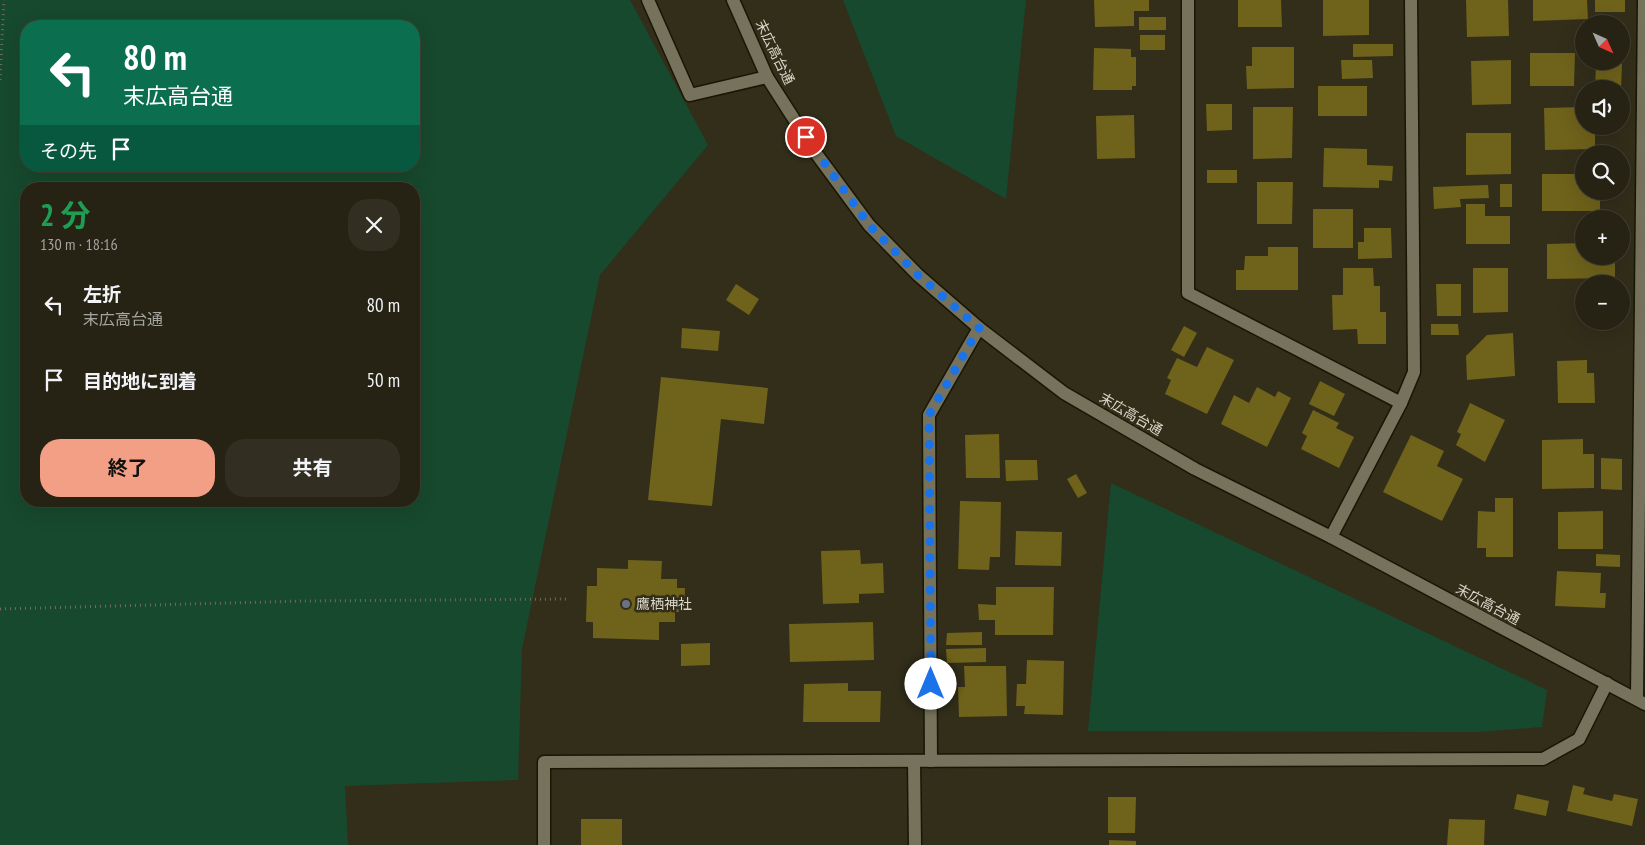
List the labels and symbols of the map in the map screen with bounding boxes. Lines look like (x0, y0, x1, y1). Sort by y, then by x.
north arrow (1575, 15, 1630, 70)
street label: 末広高台通 (752, 17, 798, 87)
pin (785, 116, 827, 158)
street label: 末広高台通 (1096, 389, 1166, 439)
street label: 末広高台通 (1453, 580, 1523, 628)
place label: 鷹栖神社 (636, 595, 692, 613)
marker: 鷹栖神社 (620, 598, 632, 610)
position arrow (904, 657, 956, 709)

